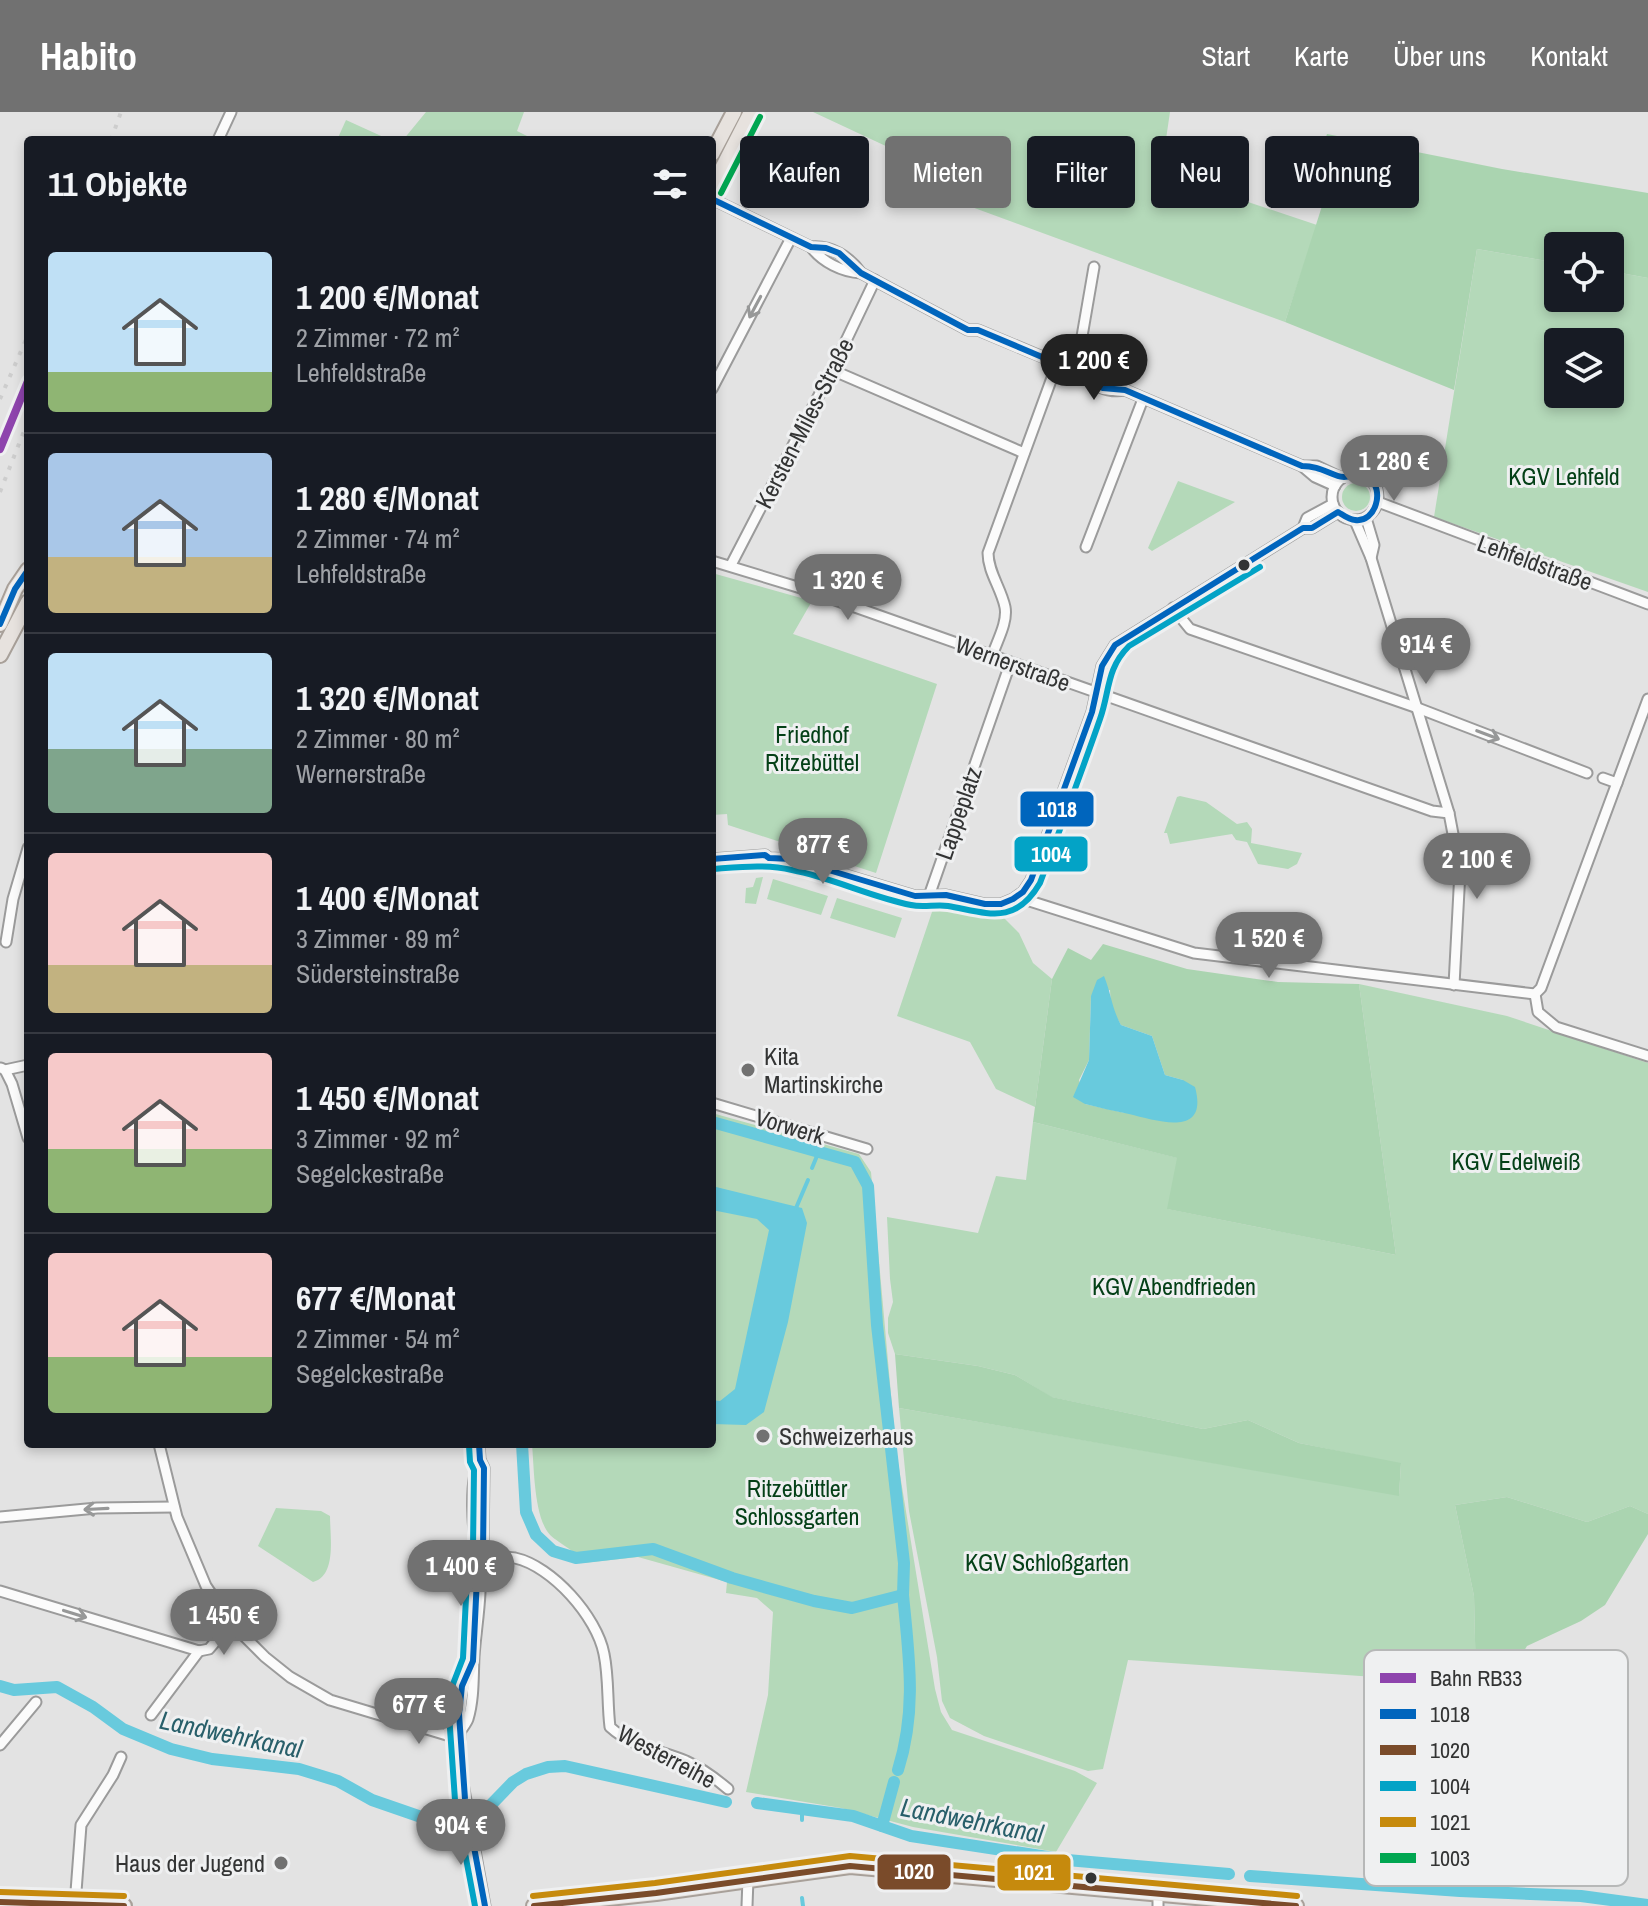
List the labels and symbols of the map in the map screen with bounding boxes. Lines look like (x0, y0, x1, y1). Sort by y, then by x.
one-way arrow (746, 295, 762, 319)
street label: Kersten-Miles-Straße (747, 332, 861, 514)
pin: 1 200 € (1020, 334, 1168, 402)
pin: 1 280 € (1320, 435, 1468, 503)
park label: KGV Lehfeld (1508, 460, 1620, 492)
street label: Lehfeldstraße (1473, 526, 1597, 598)
pin: 1 320 € (774, 554, 922, 622)
unlabelled marker (1236, 557, 1252, 573)
pin: 914 € (1370, 618, 1482, 686)
street label: Wernerstraße (951, 627, 1075, 699)
park label: Friedhof Ritzebüttel (765, 718, 859, 778)
one-way arrow (1475, 729, 1500, 743)
street label: Lappeplatz (927, 762, 989, 864)
line badge: 1018 (1019, 790, 1095, 828)
text: 1018 (1037, 794, 1077, 824)
pin: 877 € (767, 818, 879, 886)
pin: 2 100 € (1403, 833, 1551, 901)
line badge: 1004 (1013, 835, 1089, 873)
text: 1004 (1031, 839, 1071, 869)
pin: 1 520 € (1195, 912, 1343, 980)
place label: Kita Martinskirche (764, 1040, 883, 1100)
marker: Kita Martinskirche (739, 1061, 757, 1079)
street label: Vorwerk (751, 1100, 829, 1152)
park label: KGV Edelweiß (1451, 1145, 1581, 1177)
park label: KGV Abendfrieden (1092, 1270, 1256, 1302)
place label: Schweizerhaus (779, 1420, 914, 1452)
marker: Schweizerhaus (754, 1427, 772, 1445)
park label: Ritzebüttler Schlossgarten (735, 1472, 859, 1532)
one-way arrow (83, 1501, 110, 1516)
pin: 1 400 € (387, 1540, 535, 1608)
park label: KGV Schloßgarten (965, 1546, 1129, 1578)
pin: 1 450 € (150, 1589, 298, 1657)
one-way arrow (61, 1607, 87, 1622)
legend (1364, 1650, 1628, 1886)
text: Bahn RB33 (1430, 1663, 1522, 1693)
pin: 677 € (363, 1678, 475, 1746)
text: 1018 (1430, 1699, 1470, 1729)
water label: Landwehrkanal (157, 1702, 307, 1766)
street label: Westerreihe (612, 1717, 722, 1795)
text: 1020 (1430, 1735, 1470, 1765)
text: 1004 (1430, 1771, 1470, 1801)
water label: Landwehrkanal (898, 1789, 1048, 1851)
pin: 904 € (405, 1799, 517, 1867)
text: 1021 (1430, 1807, 1470, 1837)
text: 1003 (1430, 1843, 1470, 1873)
place label: Haus der Jugend (115, 1847, 265, 1879)
line badge: 1020 (876, 1853, 952, 1891)
line badge: 1021 (996, 1853, 1072, 1892)
marker: Haus der Jugend (272, 1854, 290, 1872)
text: 1020 (894, 1856, 934, 1886)
text: 1021 (1014, 1857, 1055, 1887)
unlabelled marker (1083, 1870, 1099, 1886)

